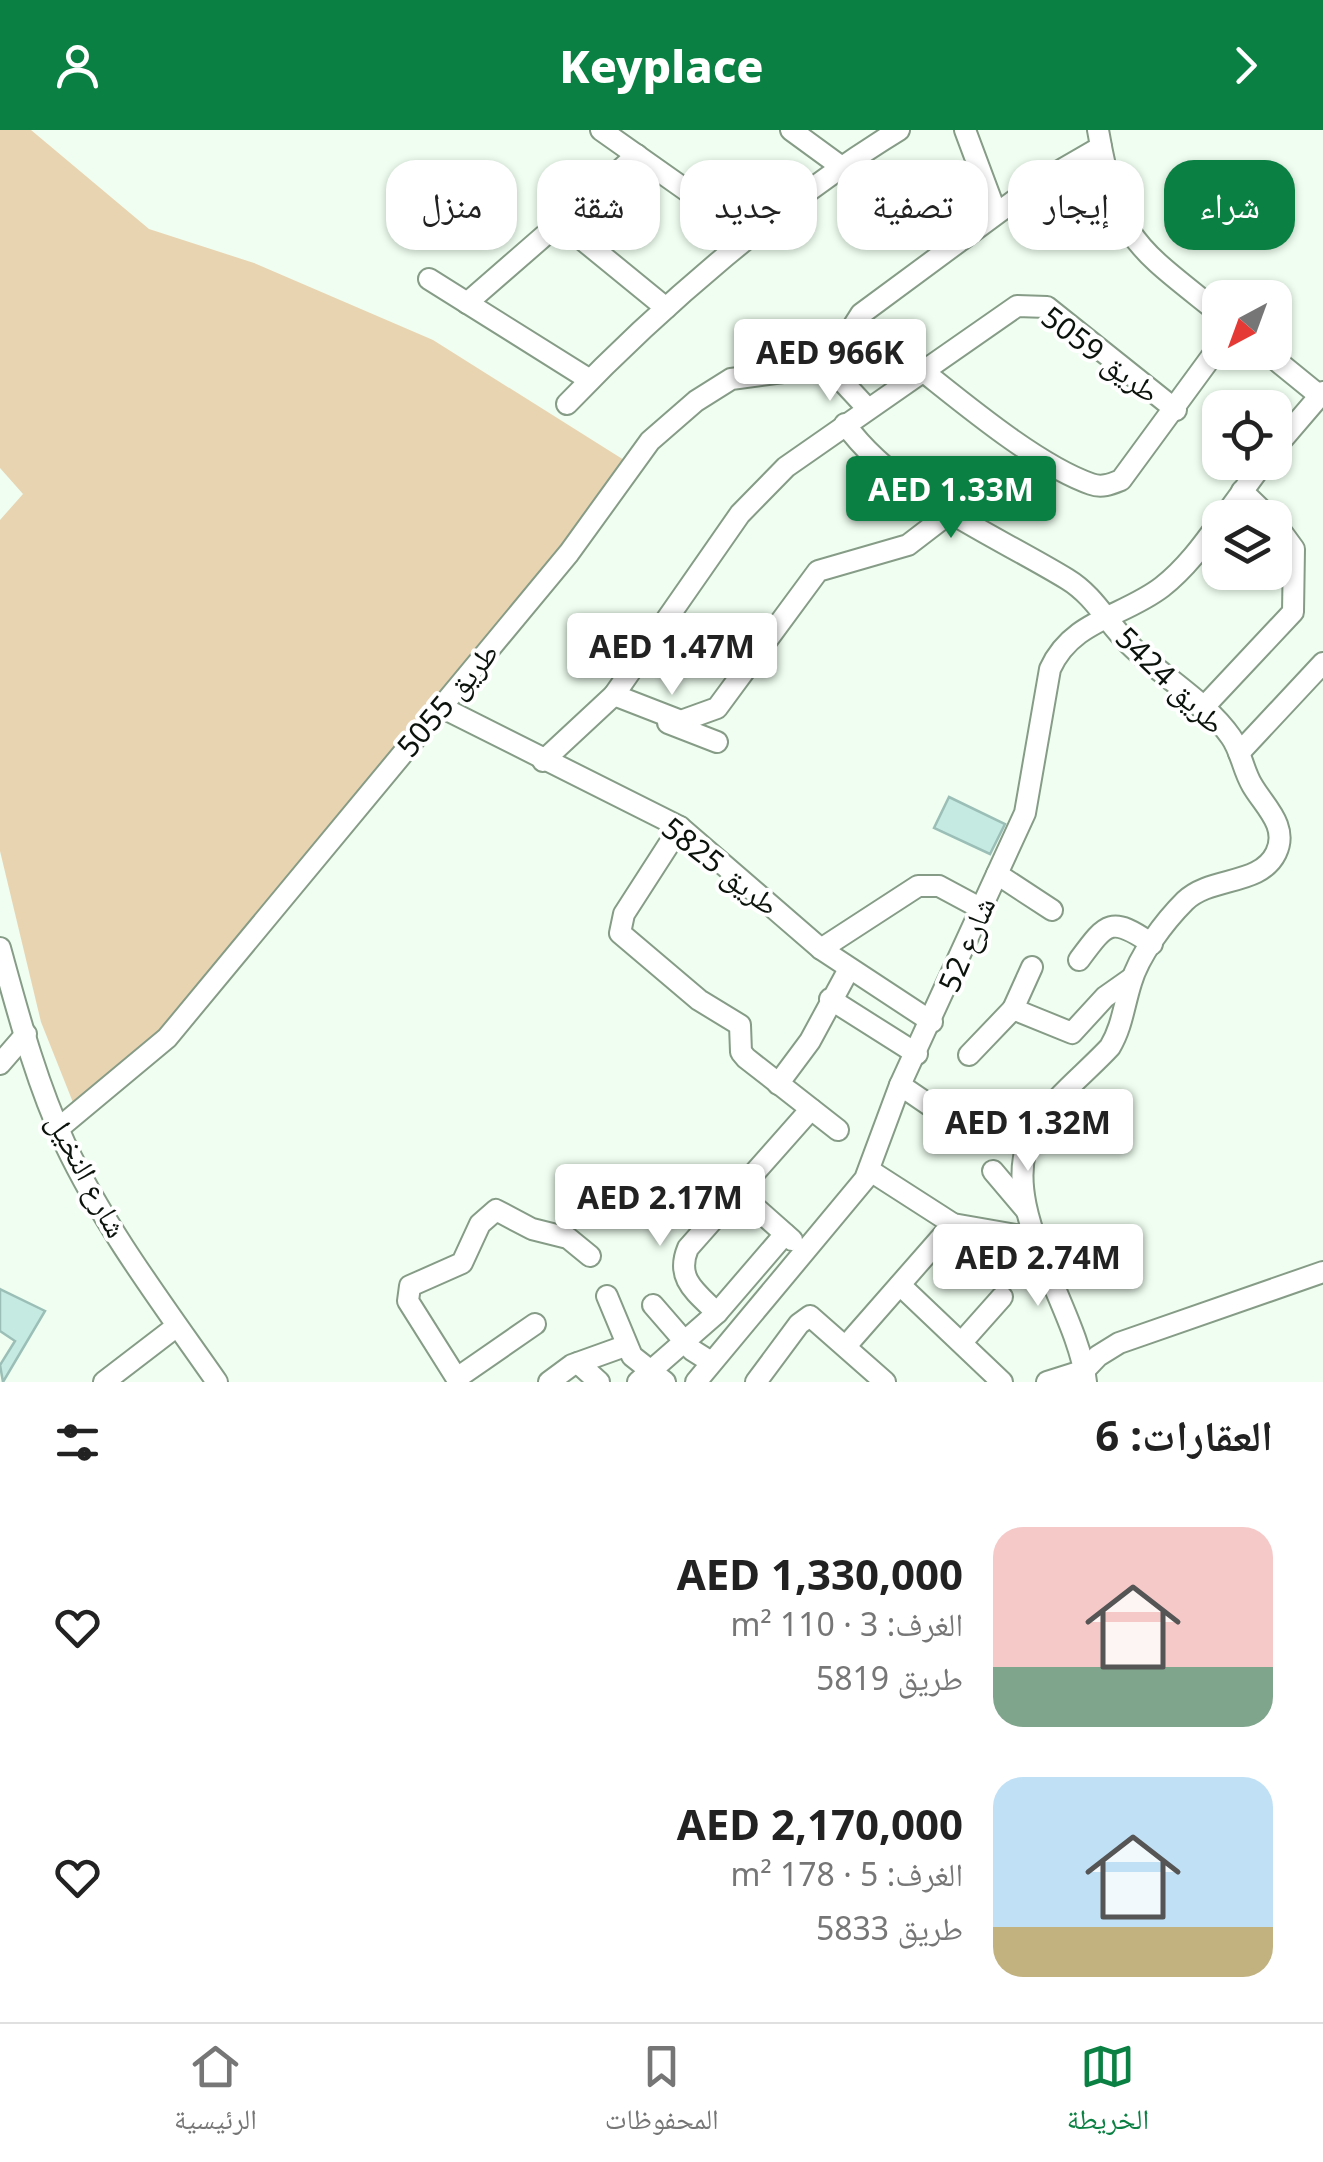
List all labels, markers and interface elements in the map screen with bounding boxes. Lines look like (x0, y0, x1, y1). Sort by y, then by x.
text: Keyplace (559, 35, 764, 96)
icon: person (50, 38, 105, 93)
icon: forward (1218, 38, 1273, 93)
chip: منزل (386, 160, 517, 250)
chip: شقة (537, 160, 660, 250)
chip: جديد (680, 160, 817, 250)
chip: تصفية (837, 160, 988, 250)
chip: إيجار (1008, 160, 1144, 250)
chip: شراء (1164, 160, 1295, 250)
north arrow (1202, 280, 1292, 370)
map controls (1202, 280, 1292, 590)
street label: طريق 5059 (1034, 296, 1168, 412)
pin: AED 966K (727, 319, 933, 404)
text: AED 966K (756, 330, 904, 373)
button: locate (1202, 390, 1292, 480)
pin: AED 1.33M (837, 456, 1065, 541)
text: AED 1.33M (868, 467, 1034, 510)
button: layers (1202, 500, 1292, 590)
pin: AED 1.47M (558, 613, 786, 698)
street label: طريق 5424 (1107, 617, 1235, 743)
text: AED 1.47M (589, 624, 755, 667)
street label: طريق 5055 (387, 633, 507, 765)
street label: طريق 5825 (654, 807, 788, 925)
street label: شارع 52 (928, 890, 1004, 998)
pin: AED 1.32M (914, 1089, 1142, 1174)
text: AED 1.32M (945, 1100, 1111, 1143)
street label: شارع النخيل (38, 1106, 138, 1244)
pin: AED 2.17M (546, 1164, 774, 1249)
text: AED 2.17M (577, 1175, 743, 1218)
pin: AED 2.74M (924, 1224, 1152, 1309)
text: AED 2.74M (955, 1235, 1121, 1278)
text: العقارات: 6 (1095, 1406, 1273, 1463)
icon: filters (50, 1415, 105, 1470)
text: AED 1,330,000 (677, 1545, 963, 1602)
icon: home (1073, 1567, 1193, 1687)
icon: heart (50, 1600, 105, 1655)
text: الغرف: 3 · 110 m² (730, 1602, 963, 1645)
text: طريق 5819 (816, 1656, 963, 1699)
text: AED 2,170,000 (677, 1795, 963, 1852)
icon: home (1073, 1817, 1193, 1937)
icon: heart (50, 1850, 105, 1905)
text: الغرف: 5 · 178 m² (730, 1852, 963, 1895)
text: طريق 5833 (816, 1906, 963, 1949)
tab: الرئيسية (174, 2039, 257, 2147)
tab: المحفوظات (605, 2039, 719, 2147)
tab: الخريطة (1067, 2039, 1149, 2147)

